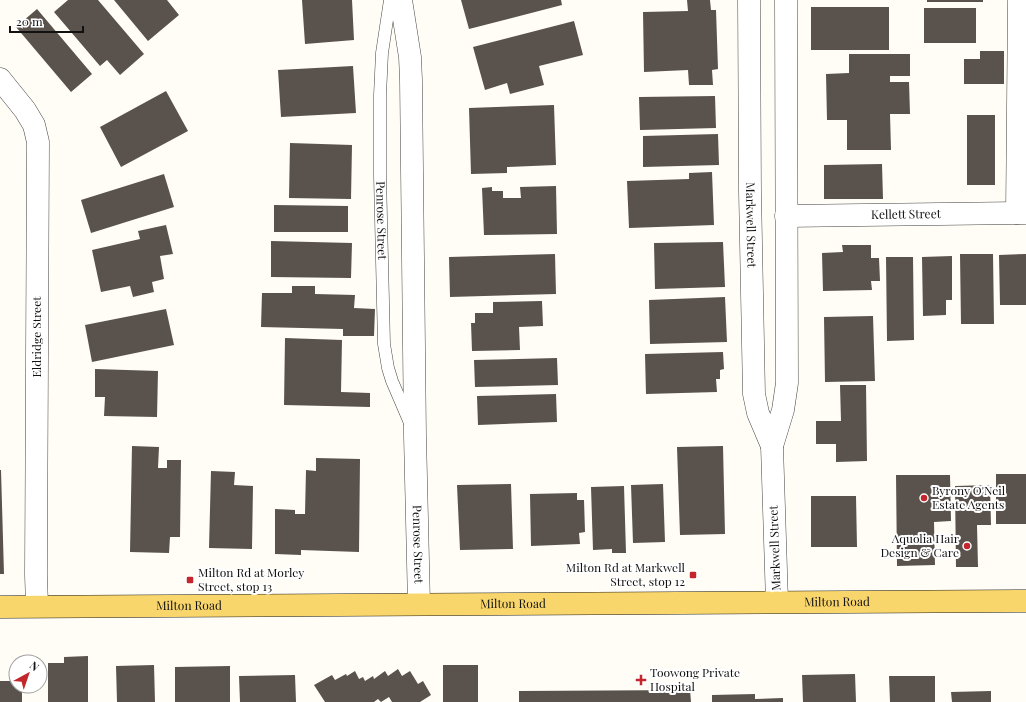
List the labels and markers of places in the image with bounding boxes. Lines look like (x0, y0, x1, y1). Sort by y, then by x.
place label: Byrony O'Neil Estate Agents (932, 482, 1006, 512)
marker: Byrony O'Neil Estate Agents (919, 493, 929, 503)
place label: Aquolia Hair Design & Care (880, 530, 960, 560)
marker: Aquolia Hair Design & Care (962, 541, 972, 551)
place label: Milton Rd at Markwell Street, stop 12 (566, 559, 686, 589)
place label: Milton Rd at Morley Street, stop 13 (198, 564, 304, 594)
marker: Milton Rd at Markwell Street, stop 12 (688, 570, 698, 580)
marker: Milton Rd at Morley Street, stop 13 (185, 575, 195, 585)
place label: Toowong Private Hospital (650, 664, 740, 694)
marker: Toowong Private Hospital (635, 674, 647, 686)

